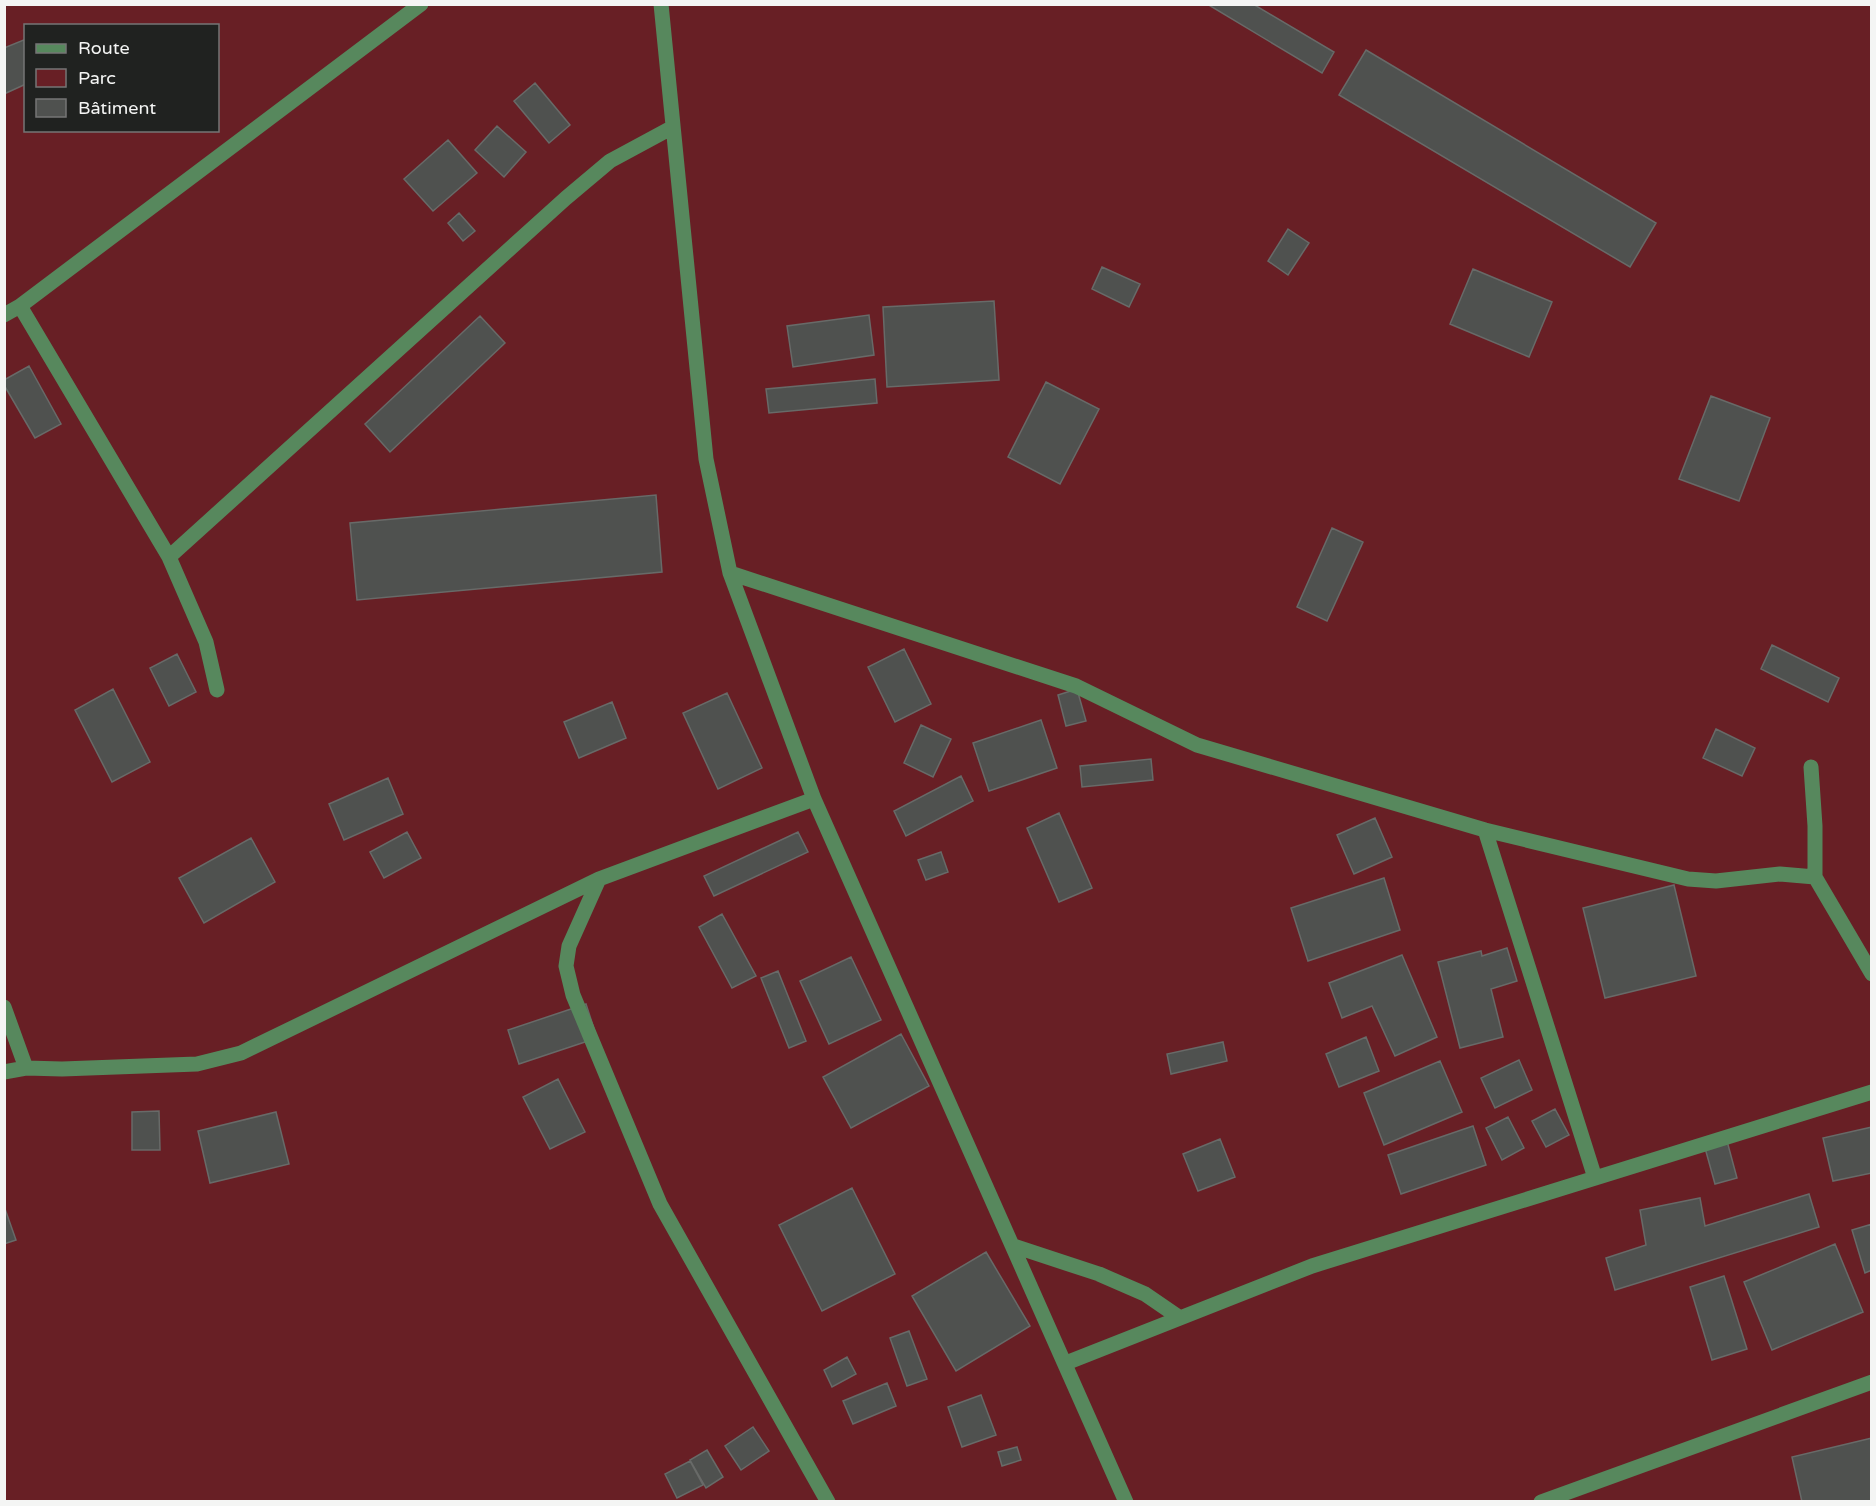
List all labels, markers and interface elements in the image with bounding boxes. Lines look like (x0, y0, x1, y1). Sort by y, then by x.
legend (24, 24, 219, 132)
text: Route (78, 37, 130, 59)
text: Parc (78, 67, 116, 89)
text: Bâtiment (78, 97, 156, 119)

